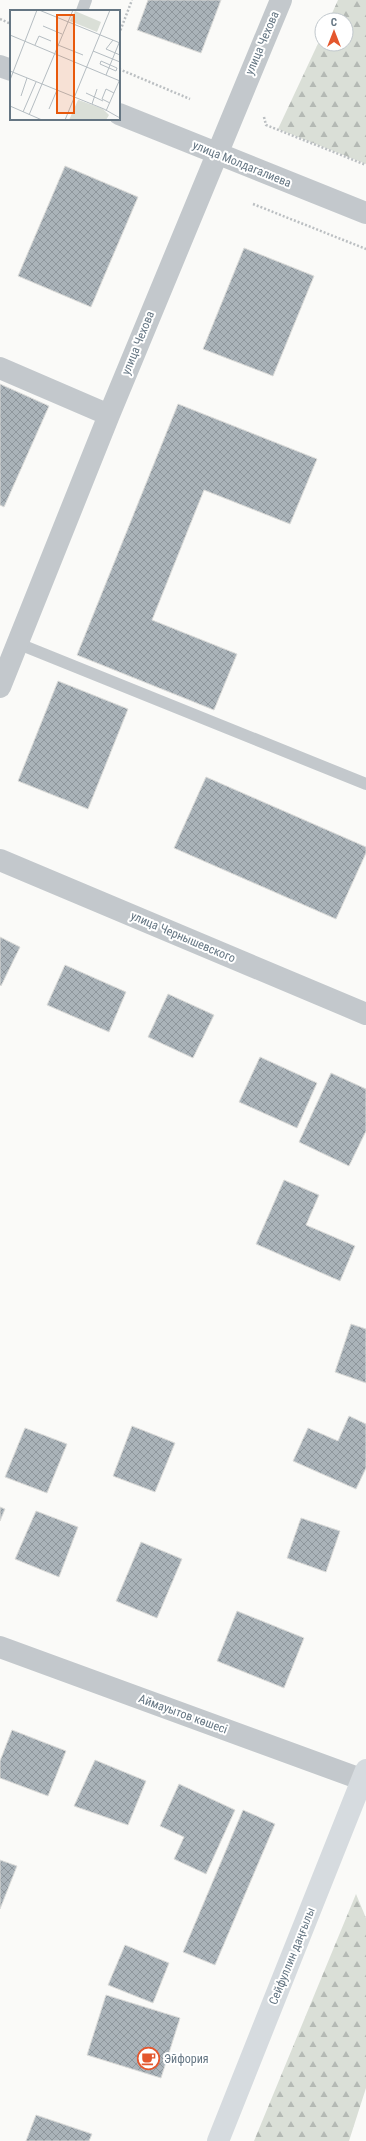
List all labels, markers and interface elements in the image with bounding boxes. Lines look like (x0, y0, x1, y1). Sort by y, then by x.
street label: улица Чехова (242, 9, 282, 77)
inset map (10, 10, 120, 120)
north arrow (314, 12, 354, 52)
text: С (331, 16, 337, 29)
street label: улица Молдагалиева (191, 138, 294, 190)
street label: улица Чехова (119, 309, 157, 377)
street label: улица Чернышевского (128, 909, 238, 965)
street label: Аймауытов көшесі (137, 1691, 229, 1737)
street label: Сейфуллин даңғылы (266, 1905, 318, 2007)
cafe icon: Эйфория (136, 2046, 162, 2072)
place label: Эйфория (164, 2052, 209, 2066)

